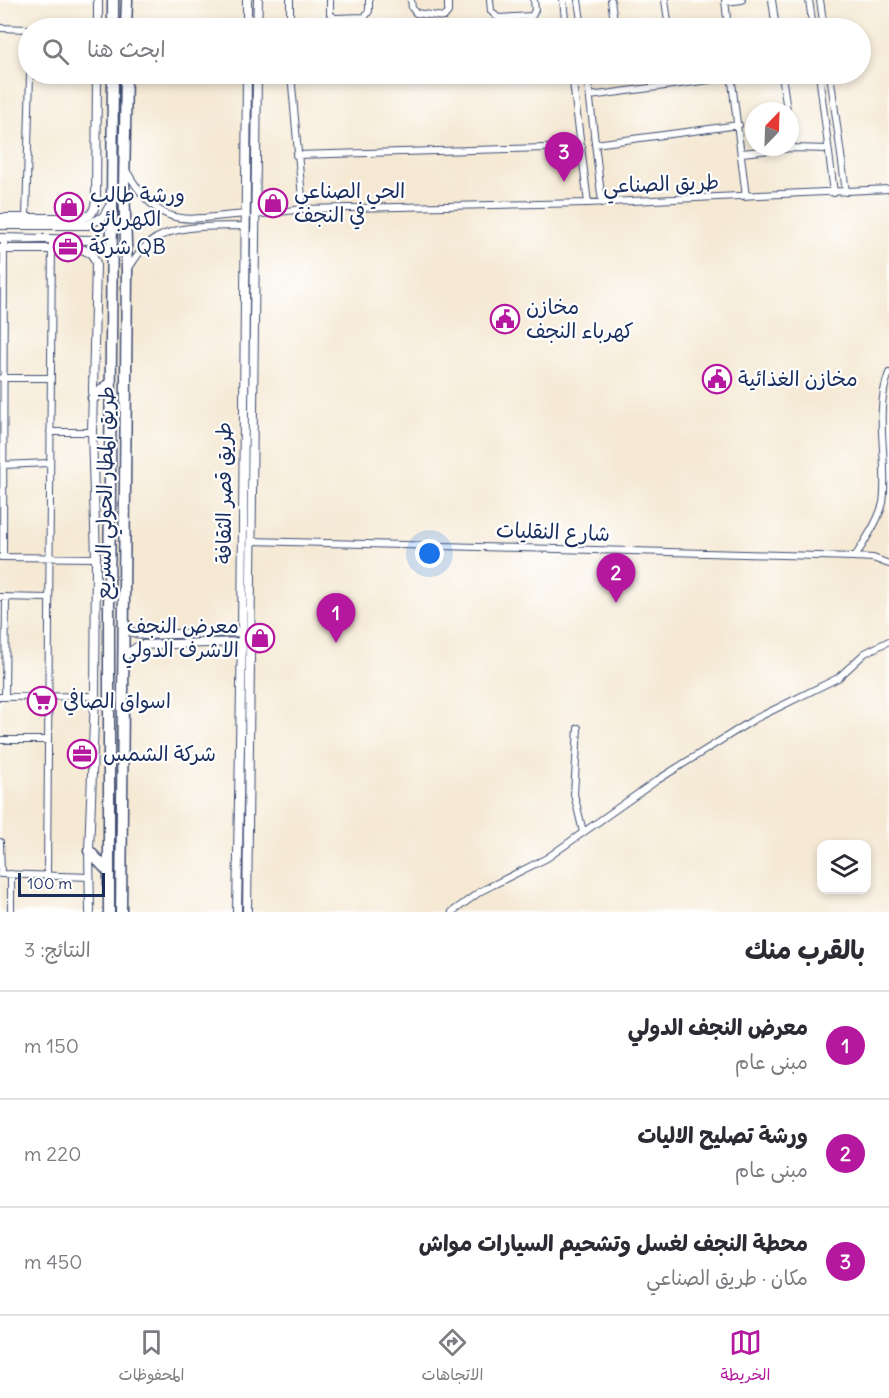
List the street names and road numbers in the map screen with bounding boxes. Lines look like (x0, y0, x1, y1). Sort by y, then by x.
street label: طريق الصناعي (602, 168, 720, 205)
street label: طريق المطار الحولي السريع (89, 386, 126, 600)
street label: طريق قصر الثقافة (210, 422, 237, 564)
street label: شارع النقليات (495, 516, 610, 549)

